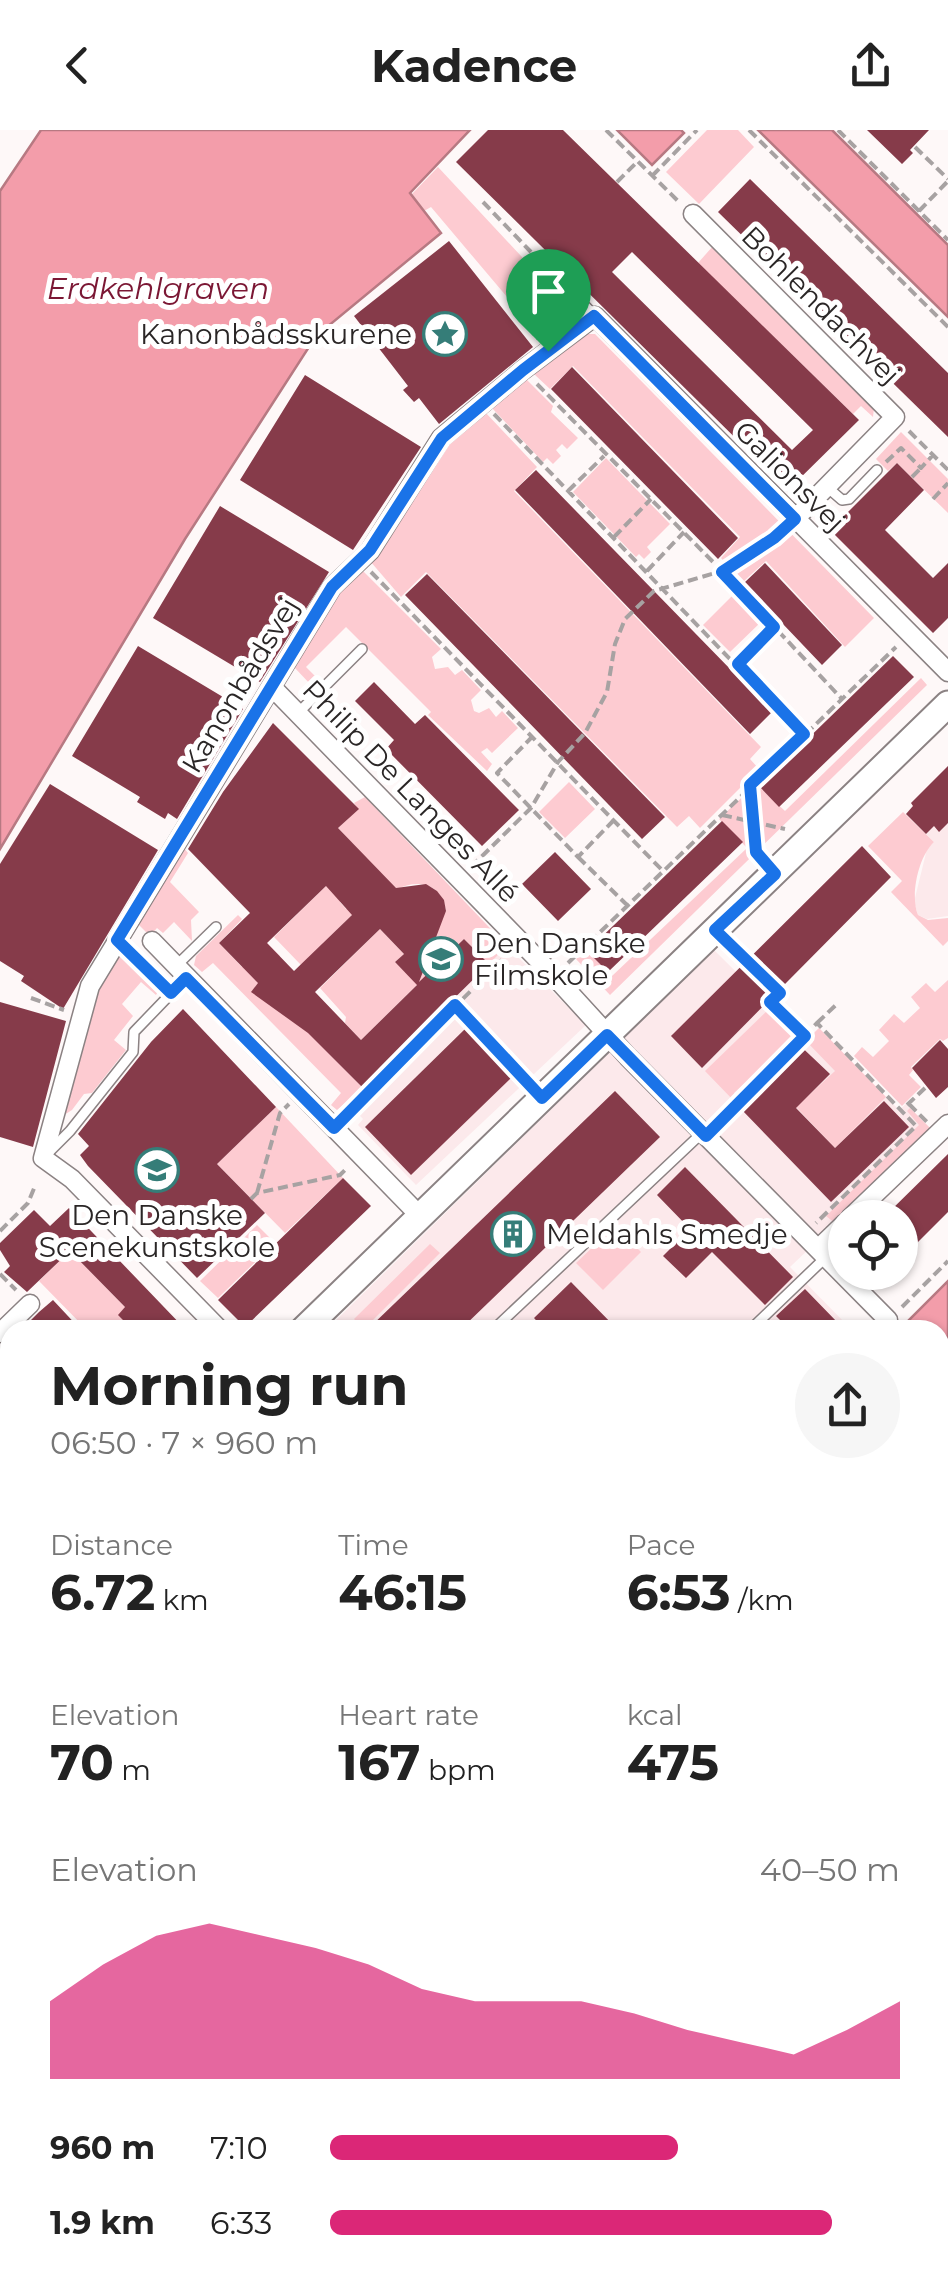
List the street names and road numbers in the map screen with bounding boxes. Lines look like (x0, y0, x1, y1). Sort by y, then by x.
street label: Bohlendachvej (735, 219, 907, 391)
street label: Galionsvej (728, 414, 852, 538)
street label: Kanonbådsvej (174, 591, 306, 779)
street label: Philip De Langes Allé (296, 673, 526, 909)

